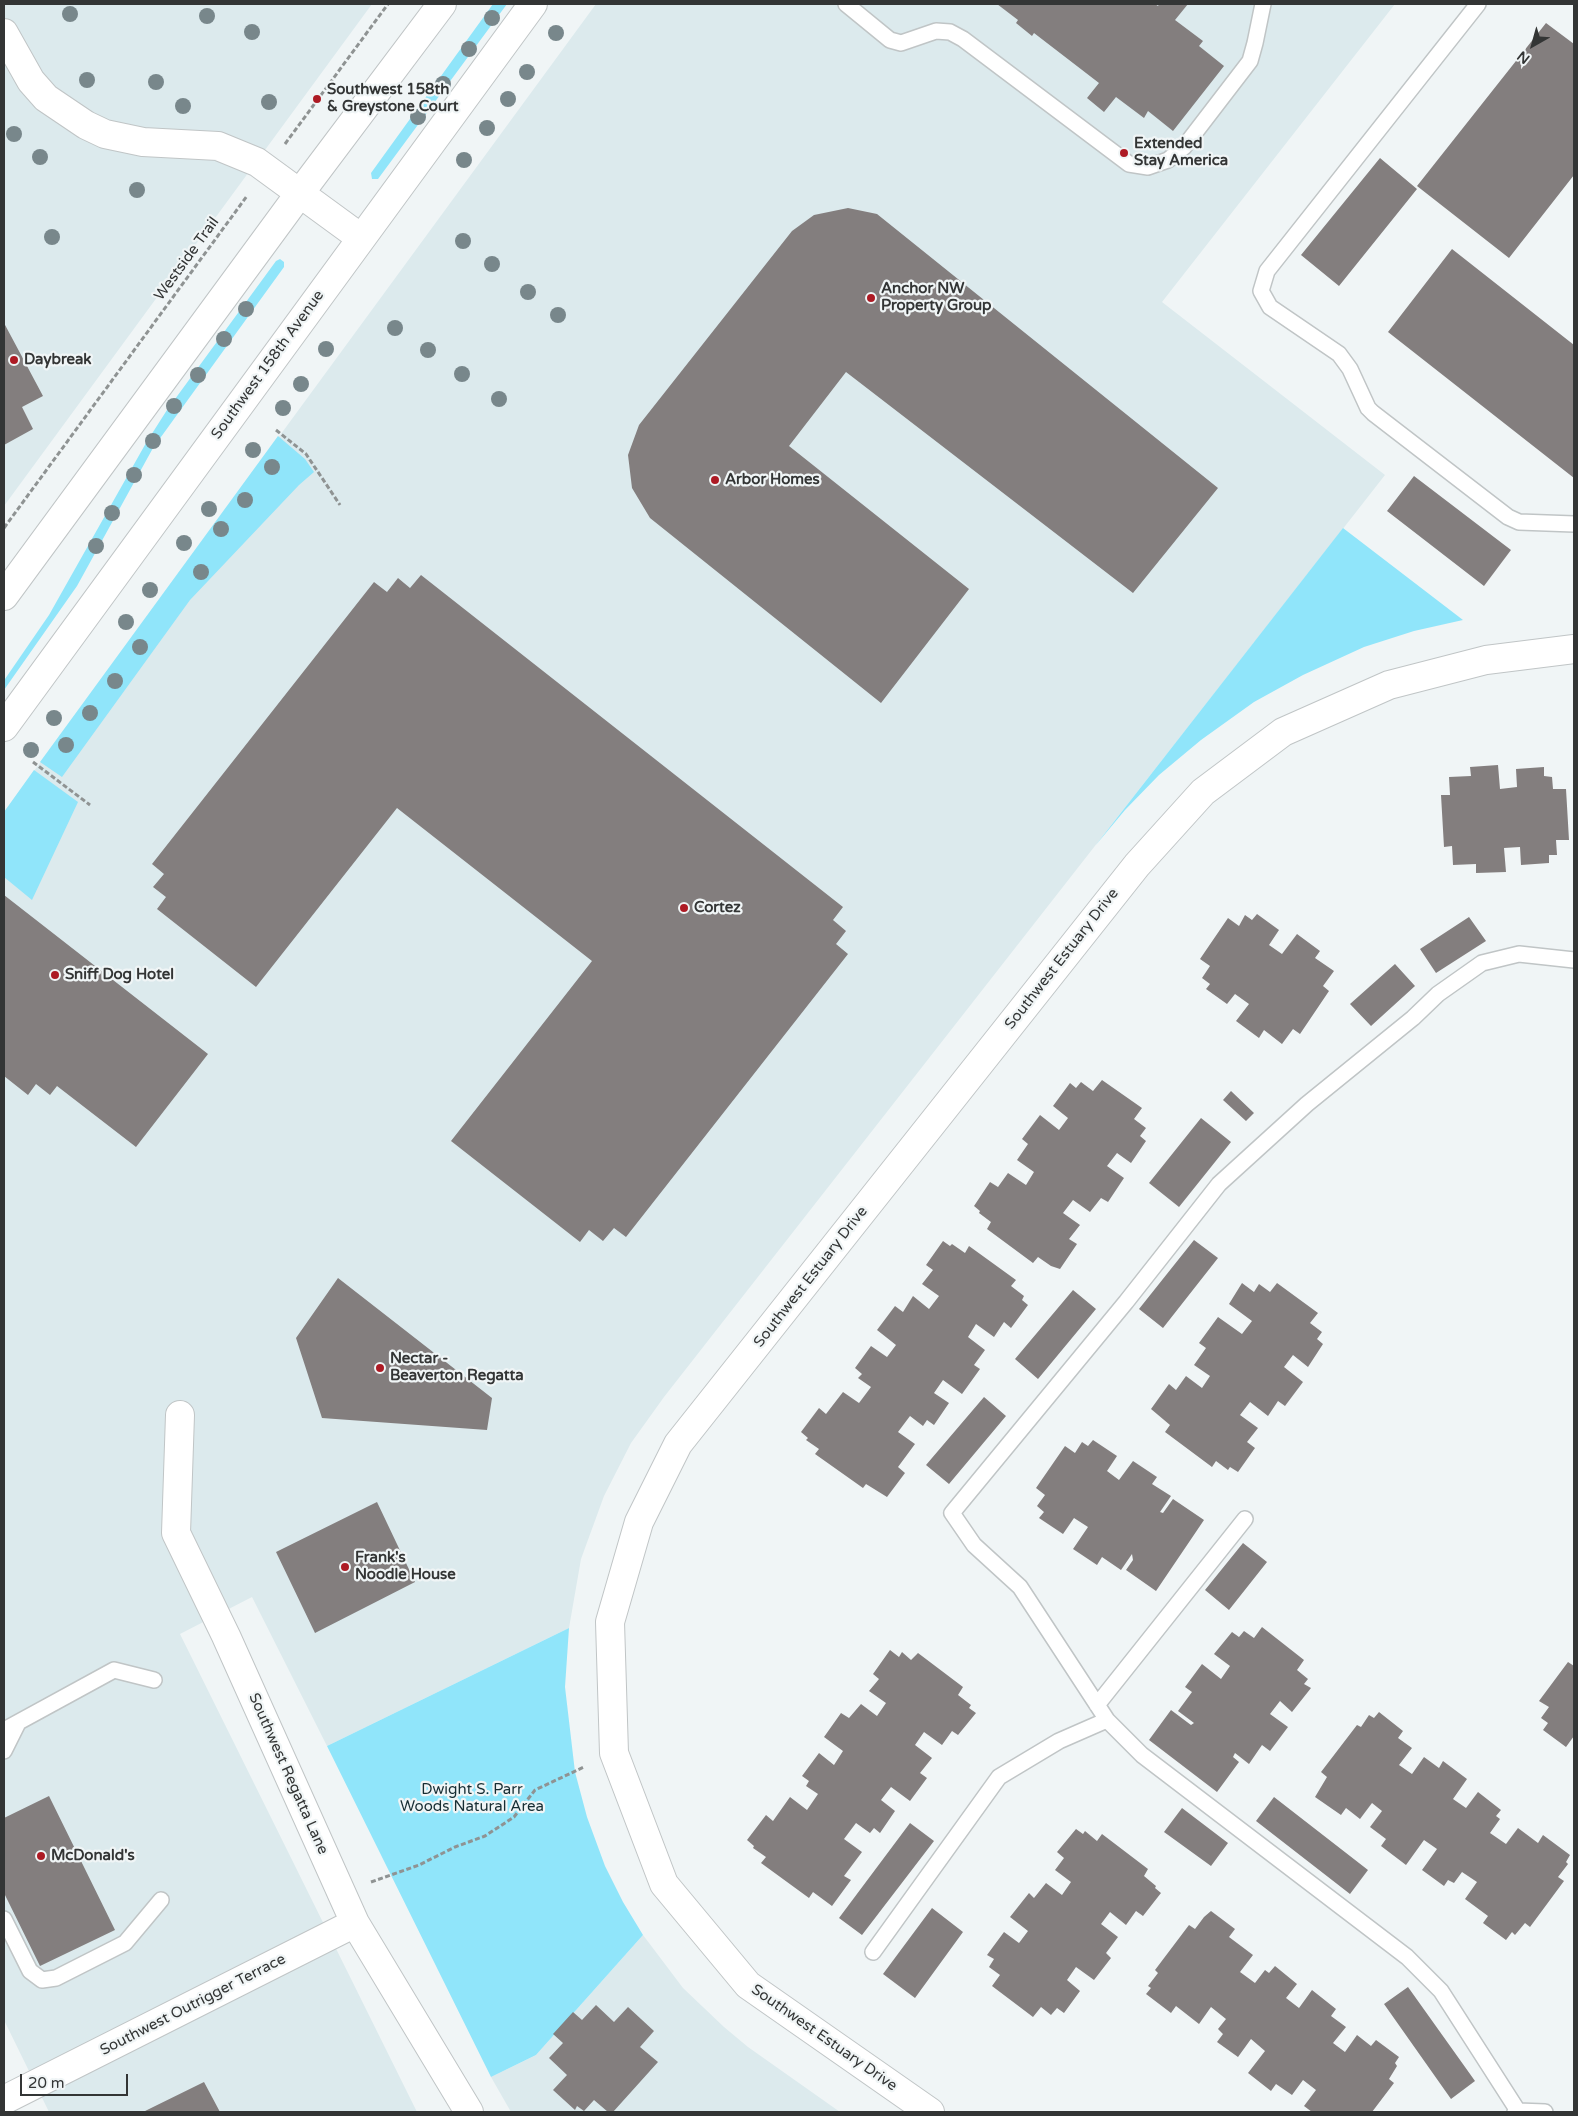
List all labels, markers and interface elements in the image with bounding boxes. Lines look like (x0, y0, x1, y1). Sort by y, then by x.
north arrow (1508, 20, 1558, 70)
text: N (1514, 47, 1533, 67)
place label: Southwest 158th & Greystone Court (327, 81, 459, 116)
marker: Southwest 158th & Greystone Court (311, 93, 323, 105)
place label: Extended Stay America (1134, 135, 1228, 170)
marker: Extended Stay America (1118, 147, 1130, 159)
street label: Westside Trail (151, 214, 223, 304)
place label: Anchor NW Property Group (881, 280, 992, 315)
street label: Southwest 158th Avenue (208, 287, 328, 443)
marker: Anchor NW Property Group (865, 292, 877, 304)
place label: Daybreak (24, 351, 92, 369)
marker: Daybreak (8, 354, 20, 366)
place label: Arbor Homes (725, 471, 820, 489)
marker: Arbor Homes (709, 474, 721, 486)
street label: Southwest Estuary Drive (1001, 885, 1123, 1033)
place label: Cortez (694, 899, 741, 917)
marker: Cortez (678, 902, 690, 914)
place label: Sniff Dog Hotel (65, 966, 174, 984)
marker: Sniff Dog Hotel (49, 969, 61, 981)
street label: Southwest Estuary Drive (750, 1203, 872, 1351)
place label: Nectar - Beaverton Regatta (390, 1350, 524, 1385)
marker: Nectar - Beaverton Regatta (374, 1362, 386, 1374)
place label: Frank's Noodle House (355, 1549, 456, 1584)
marker: Frank's Noodle House (339, 1561, 351, 1573)
street label: Southwest Regatta Lane (244, 1691, 332, 1857)
park label: Dwight S. Parr Woods Natural Area (400, 1781, 544, 1816)
place label: McDonald's (51, 1847, 135, 1865)
marker: McDonald's (35, 1850, 47, 1862)
street label: Southwest Outrigger Terrace (97, 1950, 289, 2060)
street label: Southwest Estuary Drive (748, 1981, 900, 2095)
scale bar (22, 2064, 130, 2096)
text: 20 m (28, 2074, 65, 2092)

